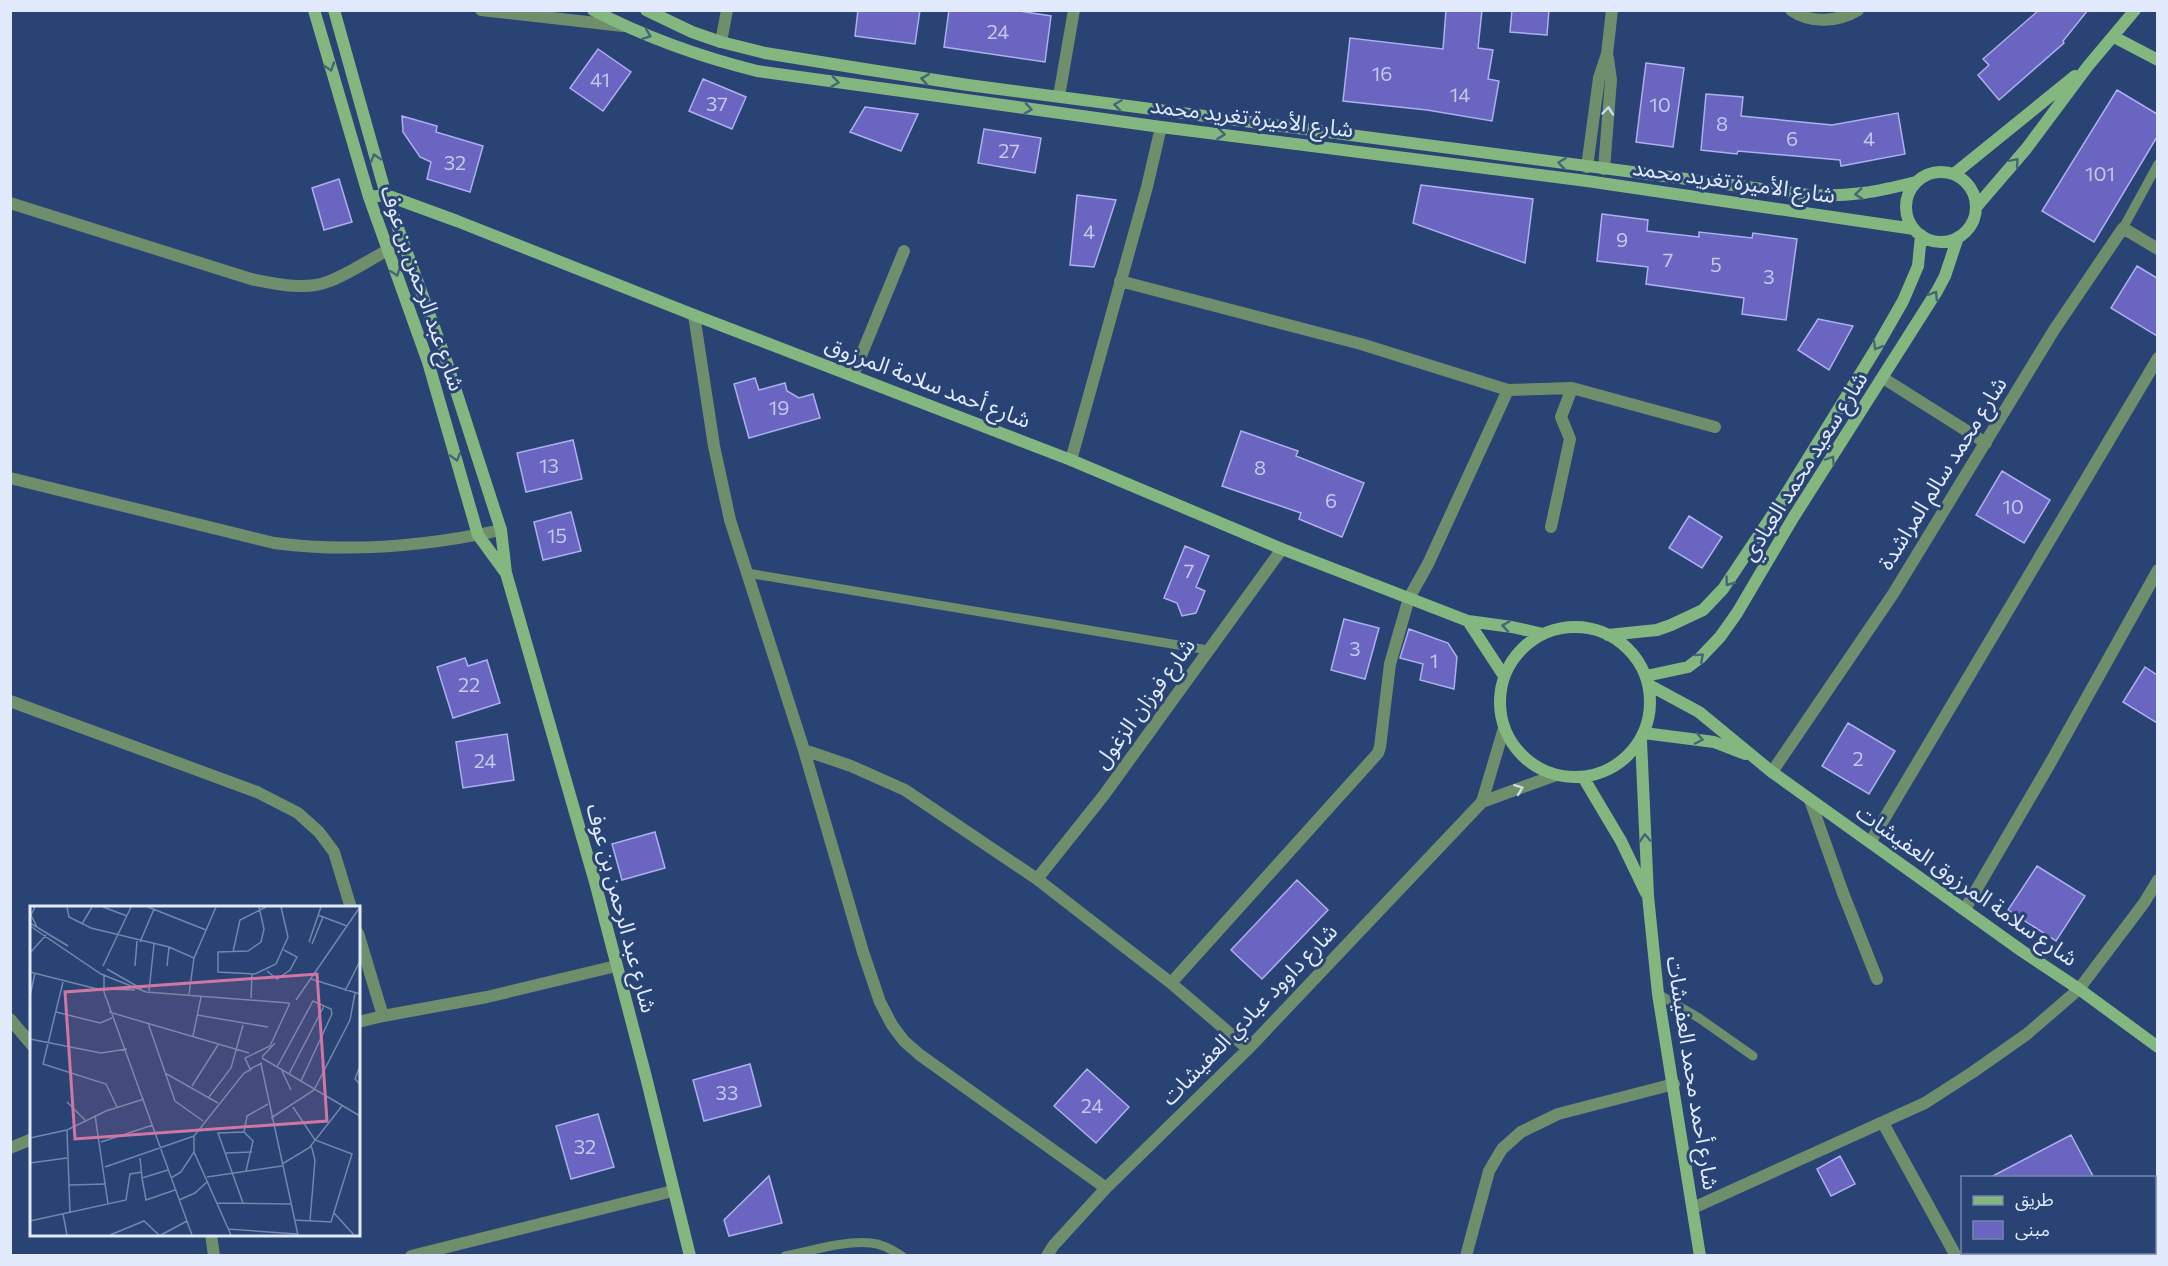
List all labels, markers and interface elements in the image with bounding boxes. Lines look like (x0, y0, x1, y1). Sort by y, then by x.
house number: 24 (987, 19, 1009, 43)
one-way arrow (641, 27, 651, 40)
one-way arrow (323, 61, 336, 71)
house number: 16 (1372, 61, 1392, 85)
house number: 41 (590, 67, 610, 91)
one-way arrow (921, 73, 930, 85)
one-way arrow (830, 75, 839, 87)
house number: 14 (1450, 82, 1470, 106)
house number: 37 (706, 91, 728, 115)
street label: شارع الأميرة تغريد محمد (1148, 91, 1355, 146)
house number: 10 (1649, 92, 1671, 116)
one-way arrow (1114, 99, 1123, 111)
one-way arrow (1023, 102, 1032, 114)
one-way arrow (1602, 106, 1615, 115)
house number: 8 (1716, 111, 1728, 135)
house number: 6 (1786, 126, 1798, 150)
house number: 4 (1863, 126, 1875, 150)
one-way arrow (1217, 127, 1226, 140)
house number: 27 (998, 138, 1020, 162)
house number: 32 (444, 150, 466, 174)
one-way arrow (370, 153, 382, 164)
street label: شارع الأميرة تغريد محمد (1630, 153, 1837, 212)
one-way arrow (1557, 158, 1566, 170)
one-way arrow (2008, 158, 2019, 168)
house number: 101 (2085, 161, 2115, 185)
street label: شارع عبد الرحمن بن عوف (372, 182, 471, 395)
one-way arrow (1855, 187, 1864, 200)
house number: 4 (1083, 219, 1095, 243)
house number: 9 (1616, 227, 1628, 251)
house number: 7 (1663, 247, 1673, 271)
house number: 5 (1710, 252, 1722, 276)
house number: 3 (1763, 264, 1775, 288)
one-way arrow (389, 266, 402, 277)
one-way arrow (1927, 291, 1938, 302)
street label: شارع أحمد سلامة المرزوق (820, 330, 1035, 437)
one-way arrow (1873, 340, 1885, 350)
street label: شارع سعيد محمد العبادي (1734, 366, 1876, 567)
street label: شارع محمد سالم المراشدة (1871, 371, 2015, 576)
house number: 19 (769, 395, 789, 419)
one-way arrow (449, 452, 462, 462)
house number: 13 (539, 453, 559, 477)
house number: 8 (1254, 455, 1266, 479)
one-way arrow (1823, 456, 1834, 467)
house number: 6 (1325, 488, 1337, 512)
house number: 10 (2002, 494, 2024, 518)
house number: 15 (547, 523, 567, 547)
house number: 7 (1184, 558, 1194, 582)
one-way arrow (1725, 576, 1736, 587)
one-way arrow (1501, 620, 1511, 633)
street label: شارع فوزان الزغول (1087, 632, 1203, 776)
house number: 3 (1349, 636, 1361, 660)
house number: 1 (1430, 648, 1438, 672)
one-way arrow (1693, 653, 1704, 664)
house number: 22 (458, 672, 480, 696)
one-way arrow (1694, 732, 1704, 745)
house number: 2 (1852, 746, 1864, 770)
house number: 24 (474, 748, 496, 772)
one-way arrow (1513, 784, 1524, 797)
street label: شارع سلامة المرزوق العفيشات (1849, 798, 2083, 975)
street label: شارع عبد الرحمن بن عوف (578, 800, 663, 1017)
one-way arrow (1639, 833, 1651, 842)
inset map (30, 906, 360, 1236)
street label: شارع داوود عبادي العفيشات (1155, 917, 1345, 1113)
street label: شارع أحمد محمد العفيشات (1658, 954, 1725, 1192)
house number: 33 (716, 1080, 738, 1104)
house number: 24 (1081, 1093, 1103, 1117)
house number: 32 (574, 1134, 596, 1158)
legend (1961, 1176, 2156, 1254)
text: طريق (2015, 1188, 2054, 1211)
text: مبنى (2015, 1218, 2050, 1241)

